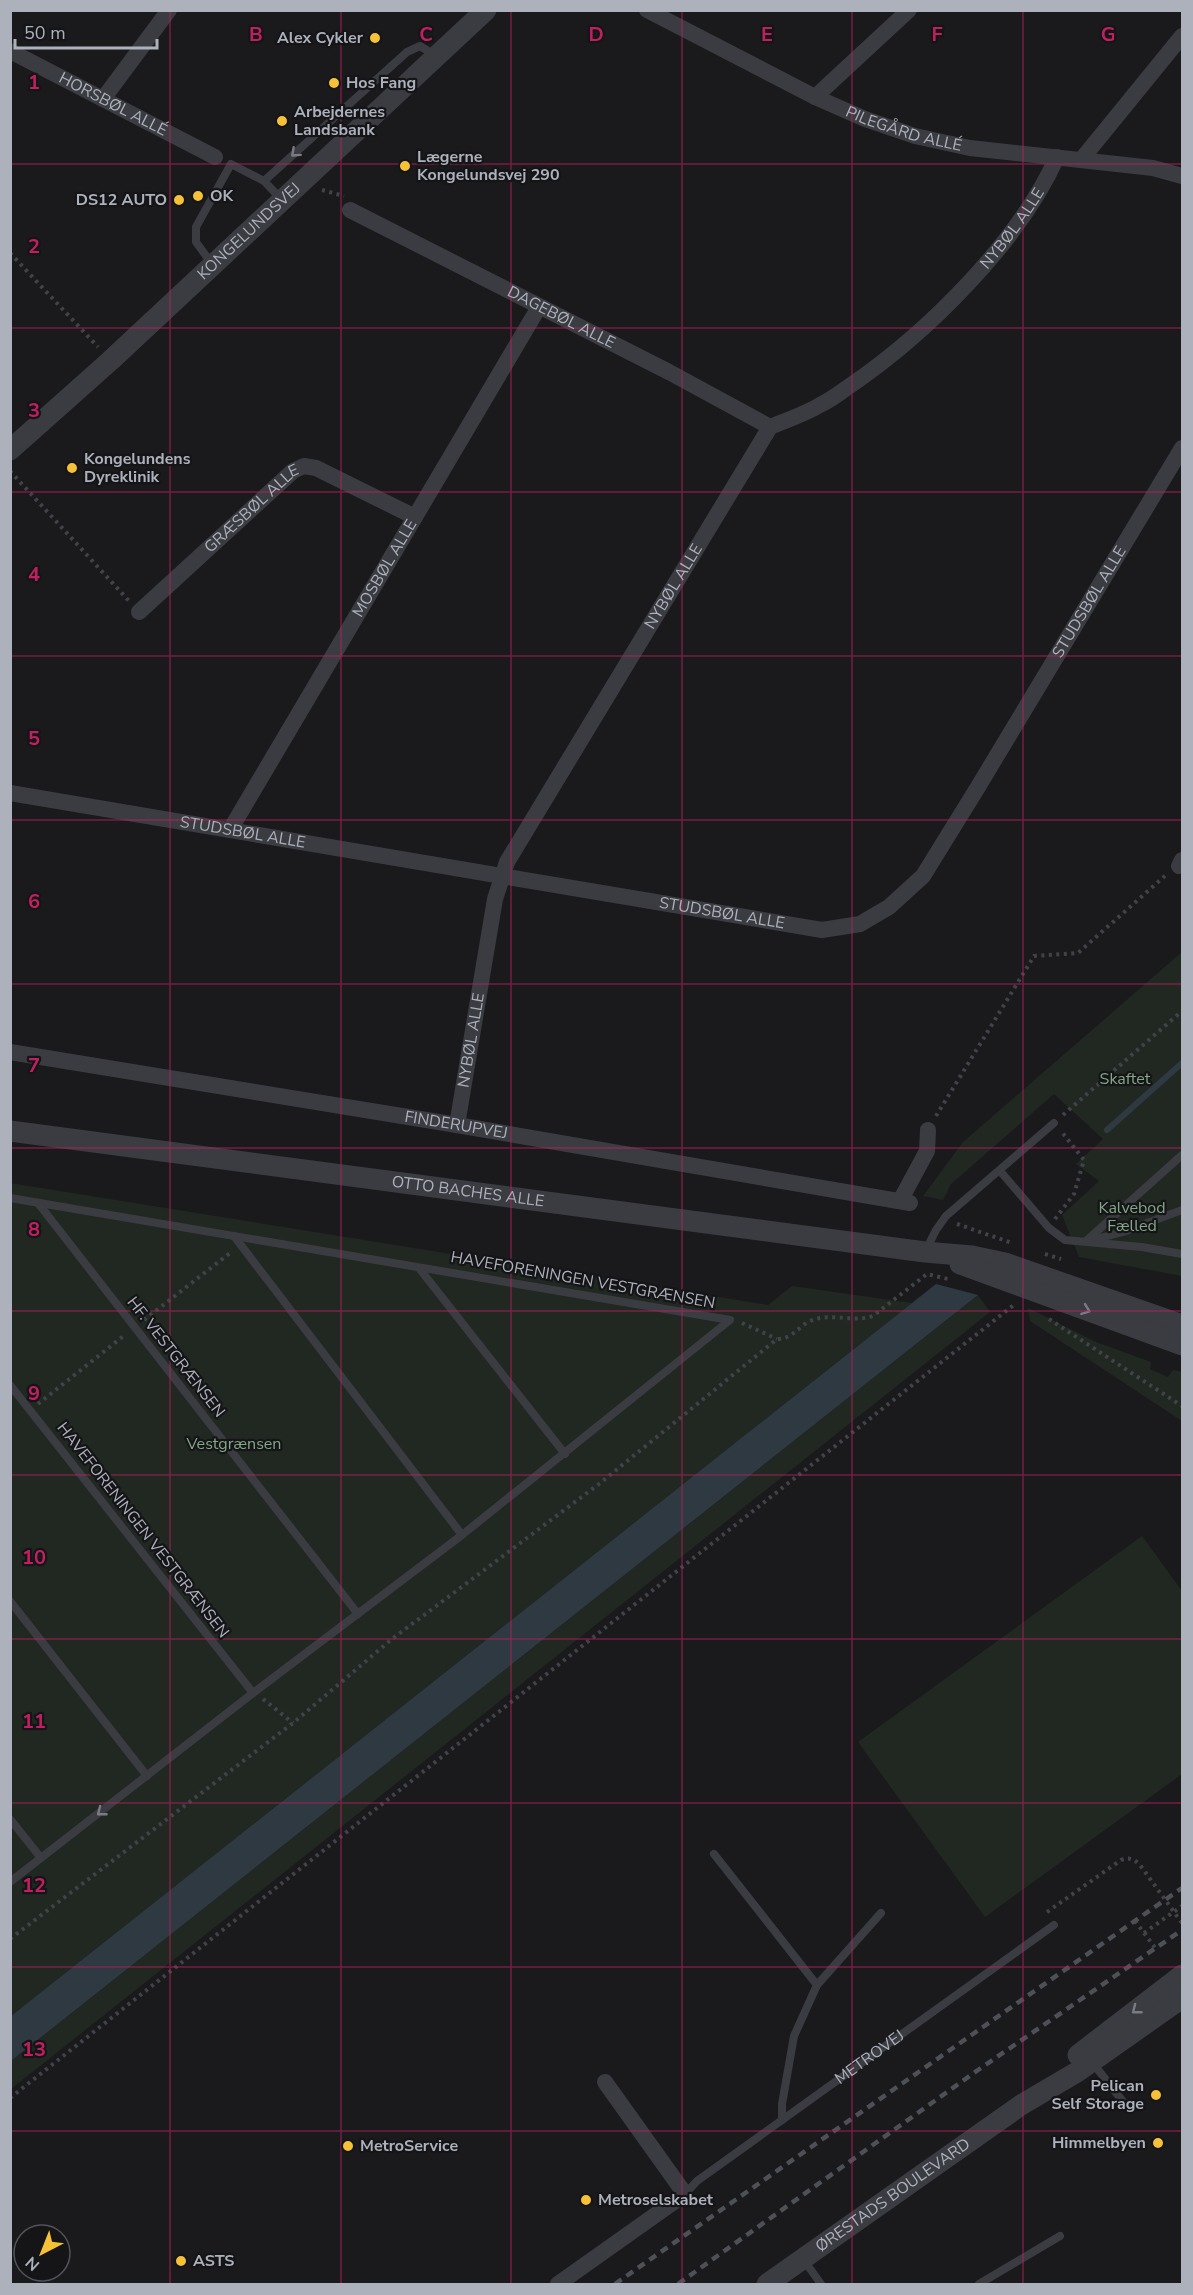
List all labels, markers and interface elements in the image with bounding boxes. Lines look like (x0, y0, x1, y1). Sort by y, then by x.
scale bar (15, 12, 158, 50)
text: 50 m (24, 21, 66, 45)
text: B (249, 21, 263, 48)
text: C (419, 21, 433, 48)
text: D (588, 21, 604, 48)
text: E (761, 21, 773, 48)
text: F (931, 21, 943, 48)
text: G (1101, 21, 1115, 48)
place label: Alex Cykler (277, 27, 364, 49)
marker: Alex Cykler (368, 31, 382, 45)
street label: HORSBØL ALLÉ (55, 67, 171, 141)
text: 1 (28, 69, 40, 96)
place label: Hos Fang (346, 72, 416, 94)
marker: Hos Fang (327, 76, 341, 90)
place label: Arbejdernes Landsbank (294, 101, 385, 141)
street label: PILEGÅRD ALLÉ (842, 101, 964, 157)
marker: Arbejdernes Landsbank (275, 114, 289, 128)
one-way arrow (291, 146, 302, 157)
place label: Lægerne Kongelundsvej 290 (417, 146, 560, 186)
marker: Lægerne Kongelundsvej 290 (398, 159, 412, 173)
street label: KONGELUNDSVEJ (193, 178, 305, 285)
street label: NYBØL ALLE (975, 184, 1050, 274)
place label: OK (210, 185, 235, 207)
place label: DS12 AUTO (76, 189, 167, 211)
marker: OK (191, 189, 205, 203)
marker: DS12 AUTO (172, 193, 186, 207)
text: 2 (28, 233, 40, 260)
street label: DAGEBØL ALLE (504, 281, 619, 354)
text: 3 (28, 397, 40, 424)
place label: Kongelundens Dyreklinik (84, 448, 191, 488)
street label: GRÆSBØL ALLE (199, 459, 302, 558)
marker: Kongelundens Dyreklinik (65, 461, 79, 475)
street label: MOSBØL ALLE (347, 515, 422, 621)
street label: NYBØL ALLE (639, 540, 708, 633)
street label: STUDSBØL ALLE (1047, 542, 1131, 662)
text: 4 (28, 561, 40, 588)
text: 5 (28, 725, 40, 752)
street label: STUDSBØL ALLE (178, 811, 307, 854)
text: 6 (28, 888, 40, 915)
street label: STUDSBØL ALLE (658, 892, 786, 935)
street label: NYBØL ALLE (452, 991, 490, 1089)
text: 7 (28, 1052, 40, 1079)
park label: Skaftet (1100, 1068, 1151, 1090)
street label: FINDERUPVEJ (403, 1106, 509, 1145)
street label: OTTO BACHES ALLE (391, 1171, 546, 1213)
park label: Kalvebod Fælled (1098, 1197, 1166, 1237)
text: 8 (28, 1216, 40, 1243)
street label: HAVEFORENINGEN VESTGRÆNSEN (449, 1246, 717, 1314)
street label: HF. VESTGRÆNSEN (122, 1292, 230, 1422)
one-way arrow (1080, 1302, 1090, 1315)
text: 9 (28, 1380, 40, 1407)
street label: HAVEFORENINGEN VESTGRÆNSEN (52, 1418, 234, 1642)
park label: Vestgrænsen (186, 1433, 281, 1455)
text: 10 (22, 1544, 46, 1571)
text: 11 (22, 1708, 46, 1735)
one-way arrow (97, 1804, 108, 1815)
text: 12 (22, 1872, 46, 1899)
one-way arrow (1131, 2003, 1142, 2014)
street label: METROVEJ (830, 2025, 909, 2090)
text: 13 (22, 2036, 46, 2063)
place label: Pelican Self Storage (1052, 2075, 1144, 2115)
marker: Pelican Self Storage (1149, 2088, 1163, 2102)
place label: Himmelbyen (1052, 2132, 1146, 2154)
street label: ØRESTADS BOULEVARD (811, 2133, 975, 2258)
place label: MetroService (360, 2135, 458, 2157)
marker: Himmelbyen (1151, 2136, 1165, 2150)
marker: MetroService (341, 2139, 355, 2153)
place label: Metroselskabet (598, 2189, 714, 2211)
marker: Metroselskabet (579, 2193, 593, 2207)
north arrow (12, 2223, 72, 2283)
place label: ASTS (193, 2250, 234, 2272)
text: N (21, 2251, 44, 2276)
marker: ASTS (174, 2254, 188, 2268)

